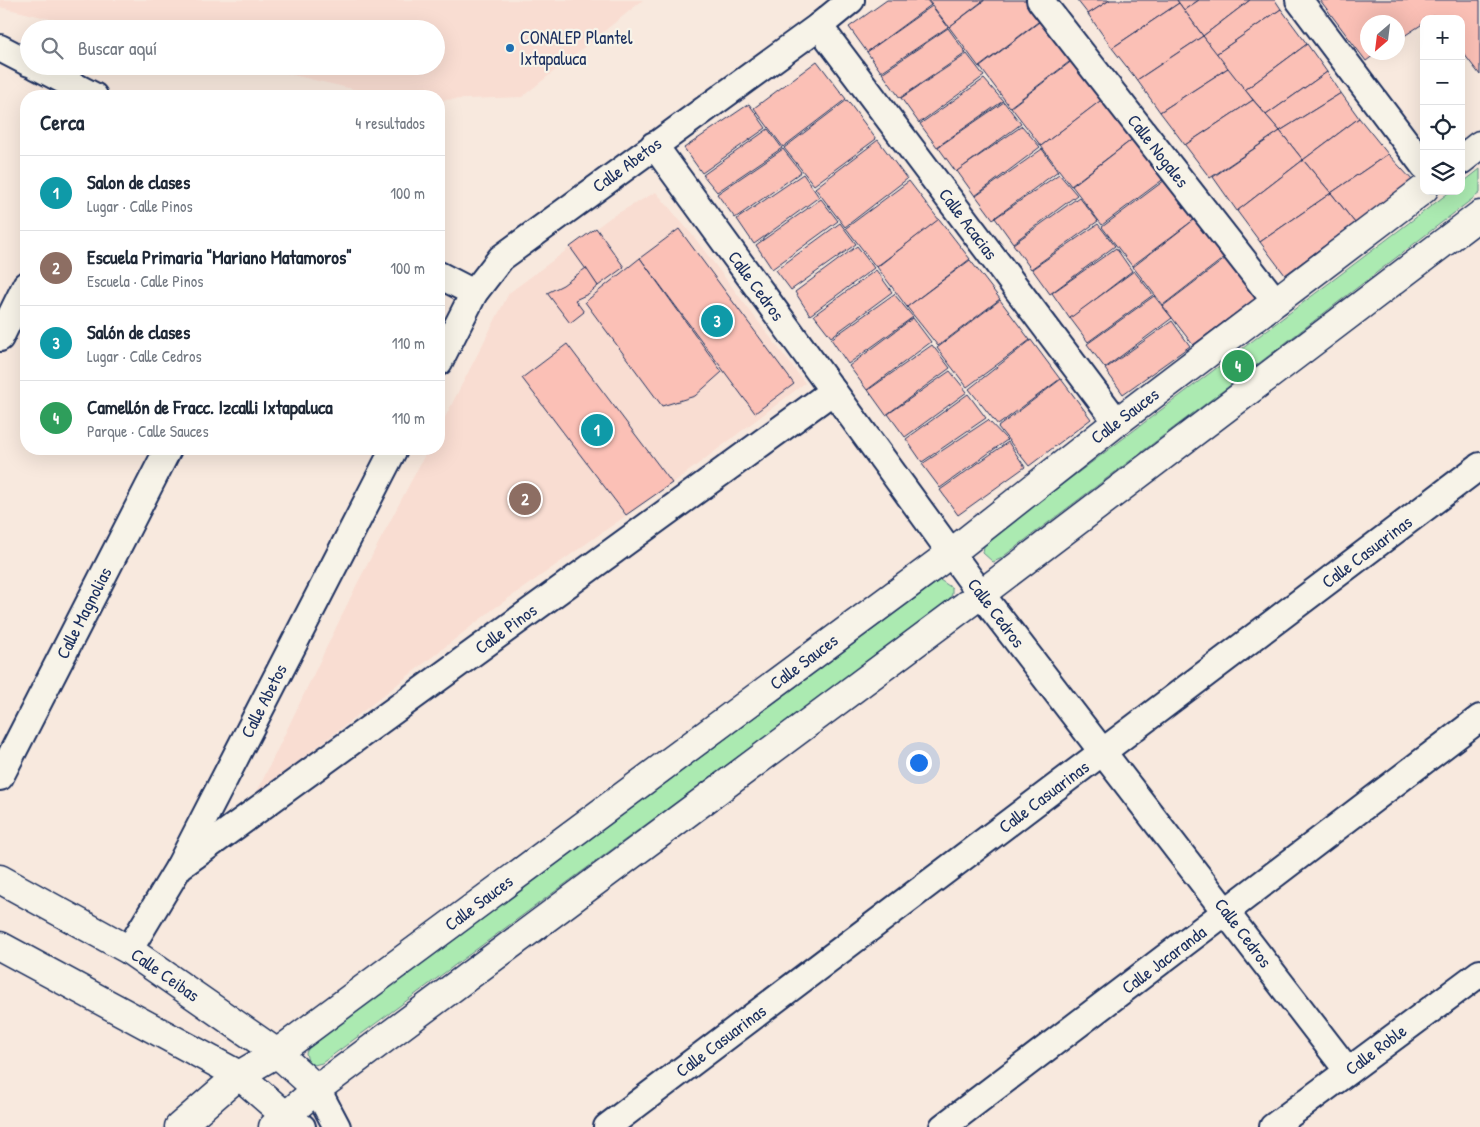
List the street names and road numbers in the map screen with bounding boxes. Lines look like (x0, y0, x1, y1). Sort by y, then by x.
street label: Calle Nogales (1122, 109, 1195, 193)
street label: Calle Abetos (587, 131, 666, 198)
street label: Calle Acacias (933, 183, 1004, 265)
street label: Calle Cedros (722, 246, 790, 326)
street label: Calle Sauces (1085, 382, 1164, 450)
street label: Calle Casuarinas (1316, 509, 1417, 594)
street label: Calle Magnolias (50, 563, 117, 663)
street label: Calle Cedros (962, 573, 1031, 653)
street label: Calle Pinos (470, 598, 542, 660)
street label: Calle Sauces (764, 628, 843, 696)
street label: Calle Abetos (234, 660, 293, 742)
street label: Calle Casuarinas (993, 754, 1094, 839)
street label: Calle Sauces (439, 869, 518, 937)
street label: Calle Cedros (1209, 893, 1278, 973)
street label: Calle Jacaranda (1116, 920, 1211, 1000)
street label: Calle Ceibas (126, 942, 205, 1007)
street label: Calle Casuarinas (670, 998, 771, 1083)
street label: Calle Roble (1340, 1018, 1411, 1081)

